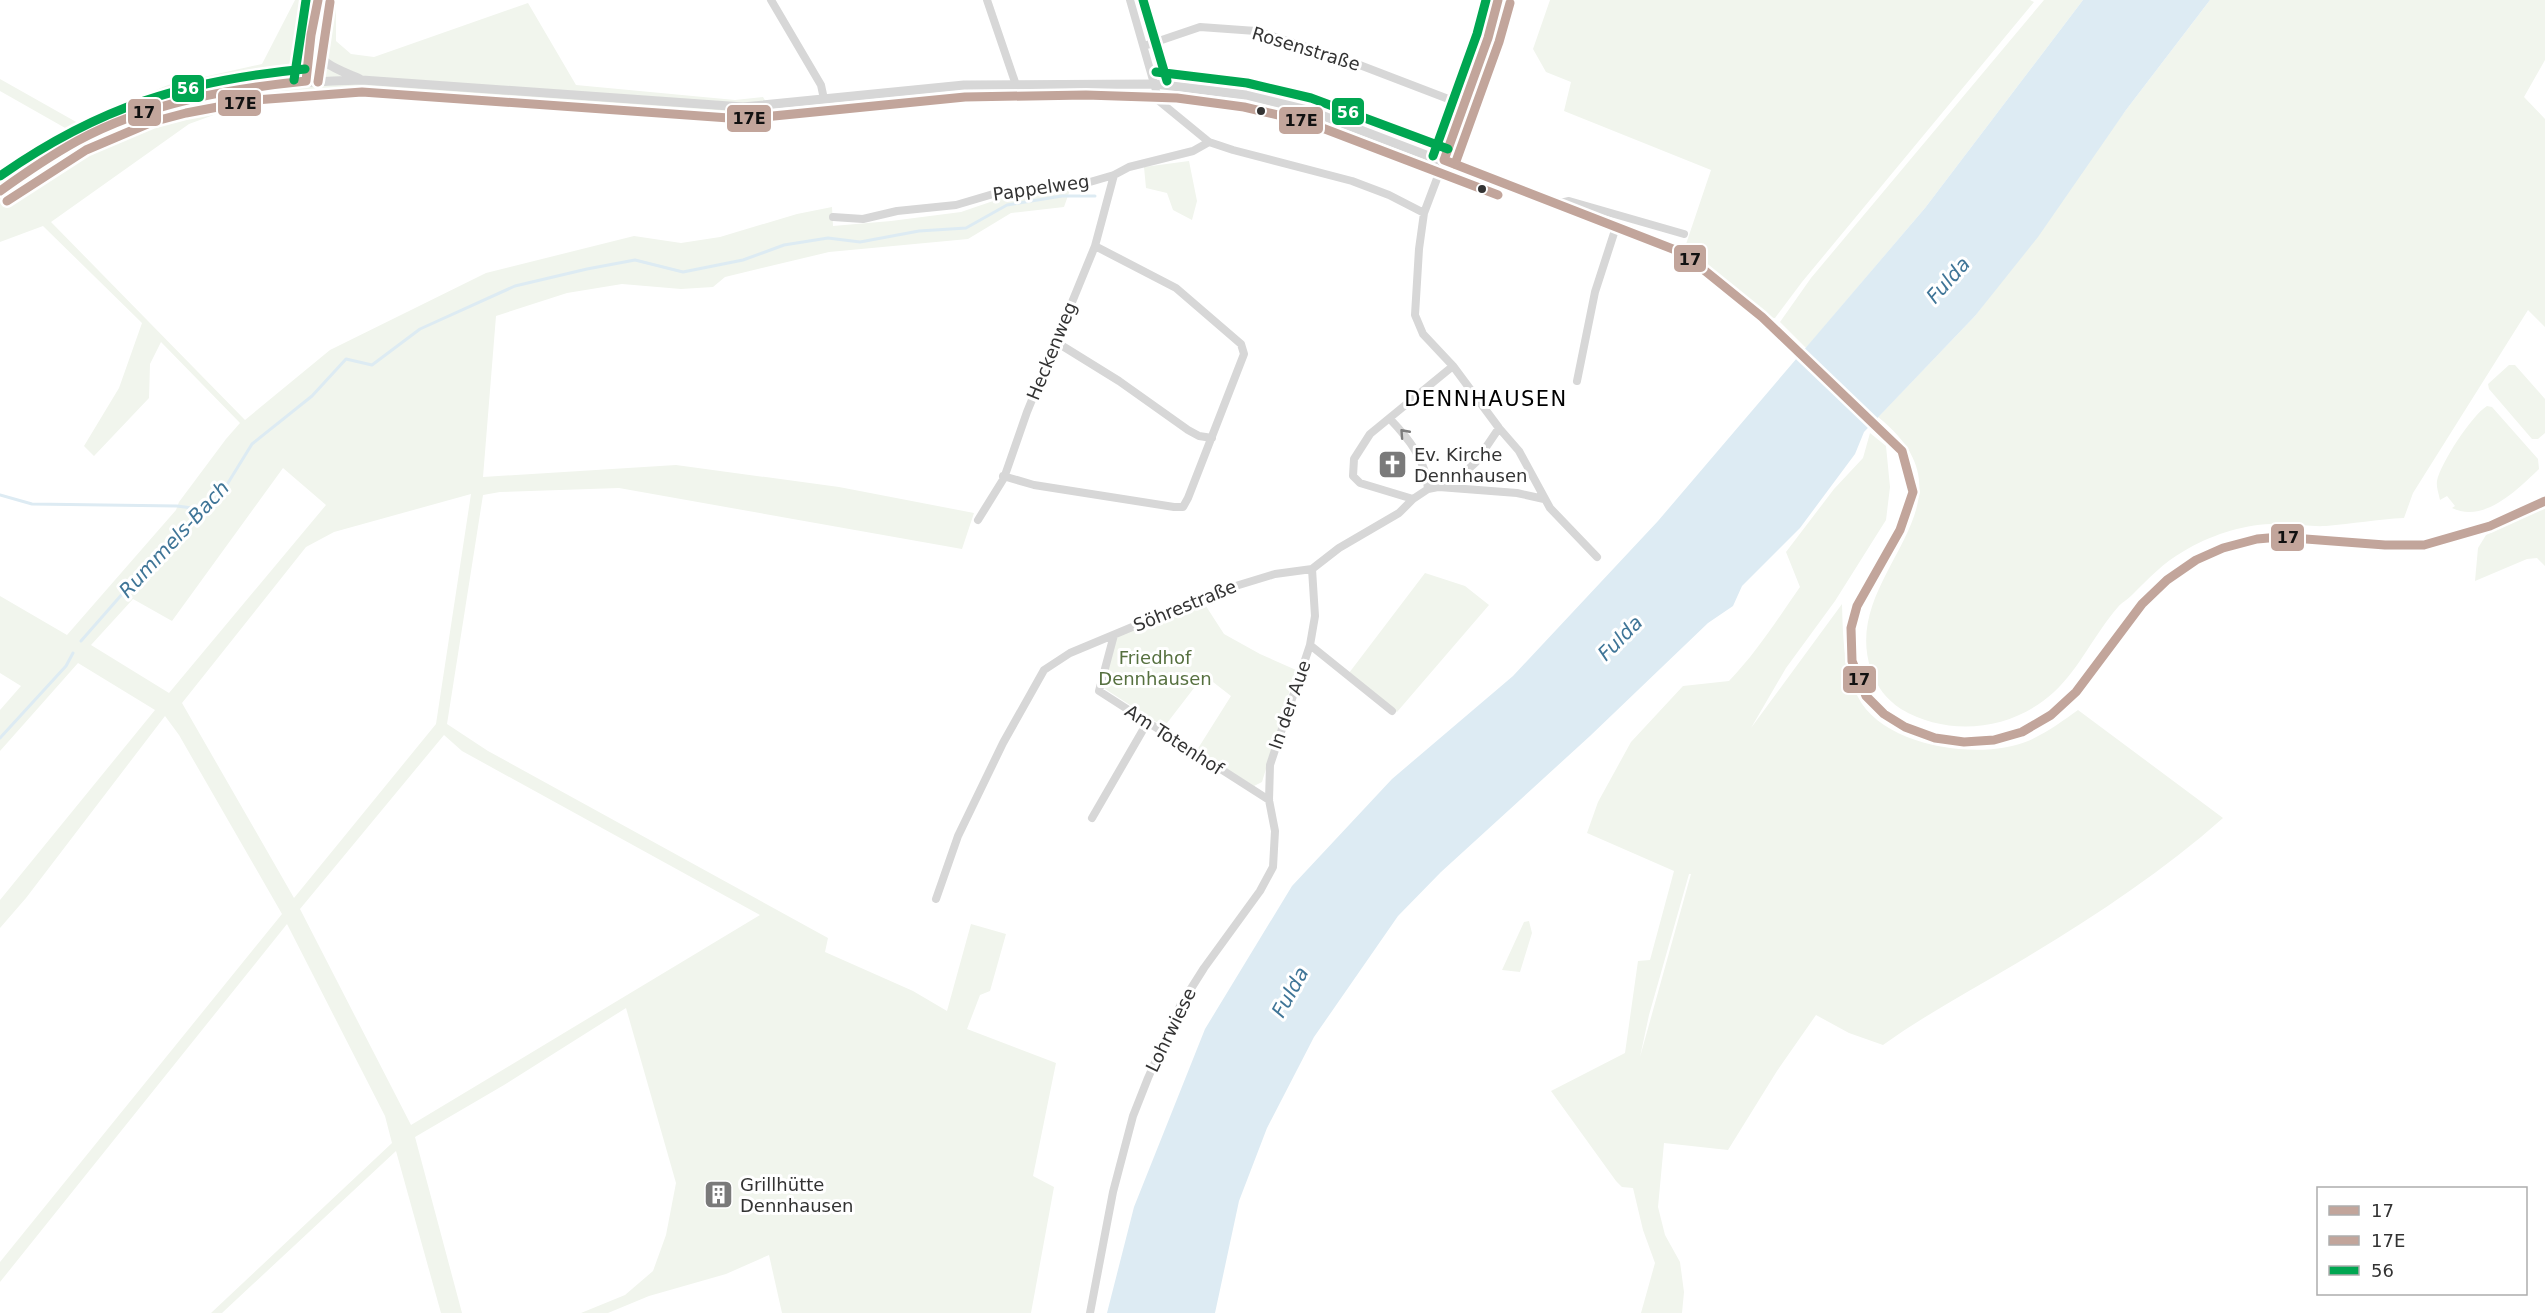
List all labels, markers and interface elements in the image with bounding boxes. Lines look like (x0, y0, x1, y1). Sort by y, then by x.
street label: Rosenstraße (1250, 22, 1363, 75)
line badge: 56 (171, 74, 205, 103)
text: 56 (177, 79, 199, 98)
line badge: 17E (217, 89, 262, 117)
text: 17E (223, 94, 257, 113)
line badge: 56 (1331, 97, 1365, 126)
line badge: 17 (127, 98, 162, 127)
text: 17 (133, 103, 155, 122)
text: 56 (1337, 103, 1359, 122)
line badge: 17E (726, 104, 772, 133)
unlabelled marker (1255, 105, 1267, 117)
line badge: 17E (1278, 106, 1324, 135)
text: 17E (732, 109, 766, 128)
text: 17E (1284, 111, 1318, 130)
street label: Pappelweg (991, 170, 1091, 205)
unlabelled marker (1476, 183, 1488, 195)
line badge: 17 (1673, 244, 1707, 273)
text: 17 (1679, 250, 1701, 269)
water label: Fulda (1921, 252, 1975, 308)
street label: Heckenweg (1022, 299, 1081, 403)
district label: DENNHAUSEN (1404, 387, 1568, 411)
one-way arrow (1400, 430, 1411, 440)
place label: Ev. Kirche Dennhausen (1414, 444, 1527, 486)
church icon: Ev. Kirche Dennhausen (1377, 449, 1409, 481)
water label: Rummels-Bach (114, 476, 234, 602)
line badge: 17 (2270, 523, 2305, 552)
text: 17 (2277, 528, 2299, 547)
street label: Söhrestraße (1130, 575, 1239, 636)
water label: Fulda (1592, 610, 1648, 666)
park label: Friedhof Dennhausen (1098, 647, 1212, 689)
street label: In der Aue (1264, 658, 1315, 752)
line badge: 17 (1842, 665, 1877, 694)
text: 17 (1848, 670, 1870, 689)
street label: Am Totenhof (1121, 700, 1228, 779)
water label: Fulda (1266, 963, 1314, 1021)
street label: Lohrwiese (1141, 984, 1200, 1075)
place label: Grillhütte Dennhausen (740, 1174, 853, 1216)
building icon: Grillhütte Dennhausen (703, 1179, 735, 1211)
legend (2317, 1187, 2527, 1295)
text: 17 (2371, 1200, 2394, 1221)
text: 17E (2371, 1230, 2405, 1251)
text: 56 (2371, 1260, 2394, 1281)

